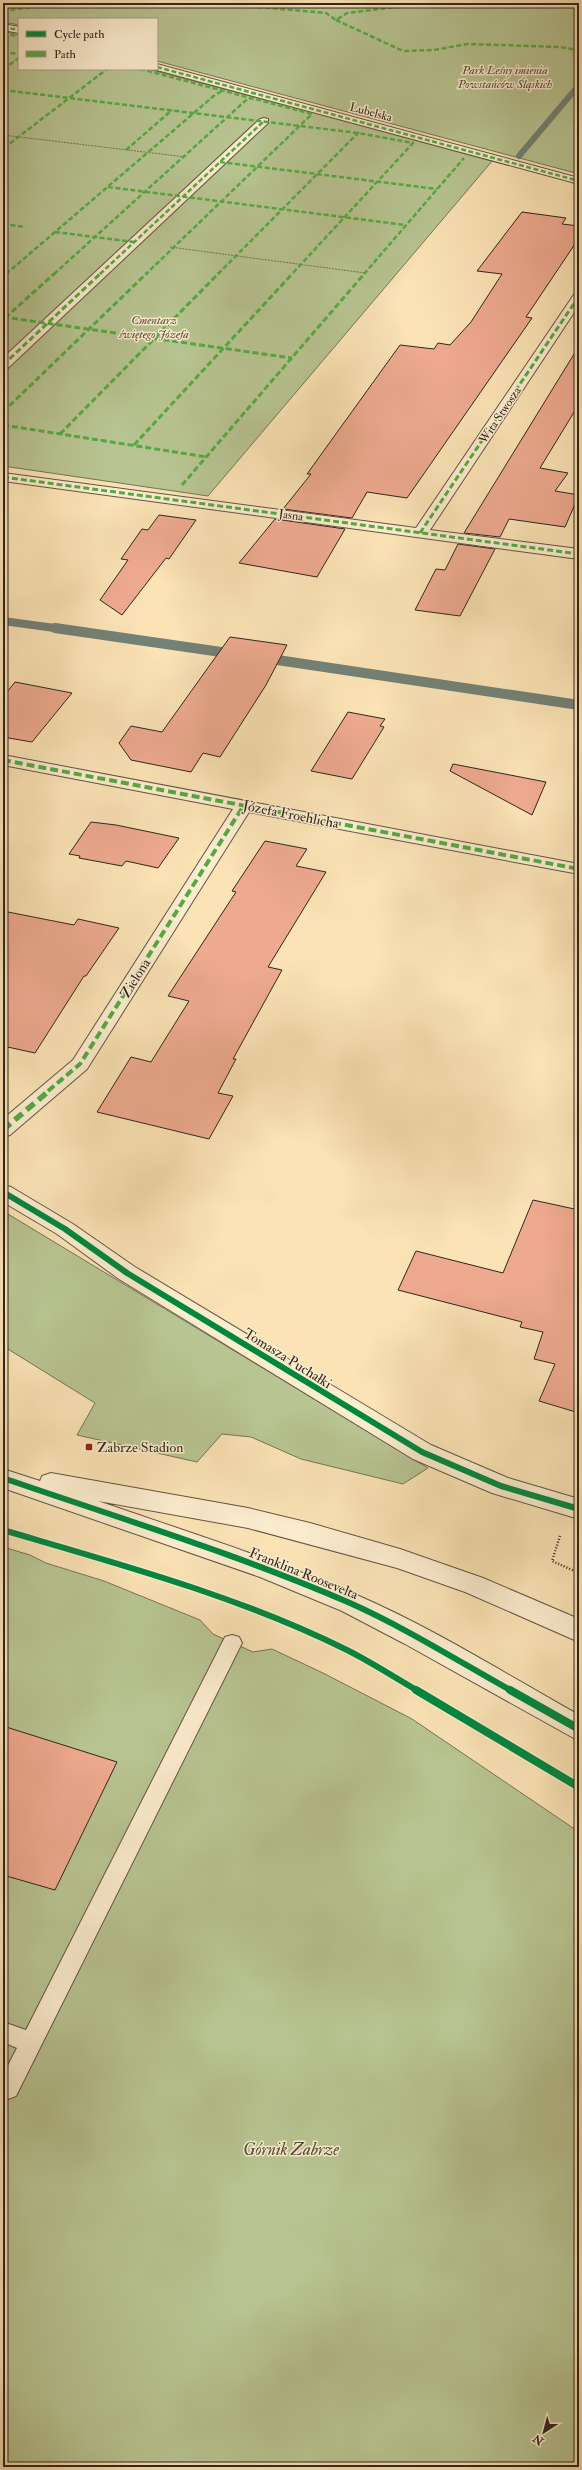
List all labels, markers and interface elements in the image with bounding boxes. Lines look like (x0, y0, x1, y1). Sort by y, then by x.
legend (18, 18, 158, 70)
text: Cycle path (54, 27, 105, 42)
text: Path (54, 47, 77, 62)
park label: Park Leśny imienia Powstańców Śląskich (457, 63, 552, 92)
street label: Lubelska (348, 100, 395, 126)
park label: Cmentarz świętego Józefa (118, 313, 189, 342)
street label: Wita Stwosza (475, 383, 525, 447)
street label: Jasna (277, 506, 305, 525)
street label: Józefa Froehlicha (240, 797, 341, 832)
street label: Zielona (117, 955, 154, 1001)
street label: Tomasza Puchałki (241, 1325, 335, 1392)
place label: Zabrze Stadion (97, 1439, 183, 1456)
marker: Zabrze Stadion (84, 1442, 94, 1452)
street label: Franklina Roosevelta (247, 1544, 361, 1603)
park label: Górnik Zabrze (243, 2139, 339, 2160)
north arrow (524, 2412, 564, 2452)
text: N (530, 2431, 547, 2448)

